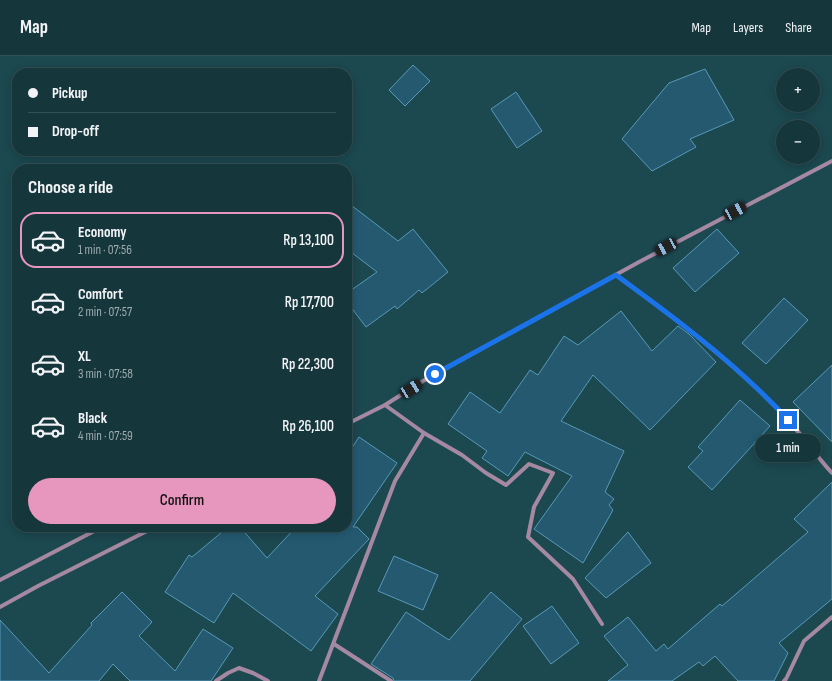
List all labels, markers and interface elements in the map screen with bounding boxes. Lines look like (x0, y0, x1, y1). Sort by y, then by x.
text: Map (20, 16, 48, 39)
text: Map (691, 19, 711, 36)
text: Layers (733, 19, 763, 36)
text: Share (785, 19, 812, 36)
map controls (776, 68, 820, 164)
button: + (776, 68, 820, 112)
text: Pickup (52, 84, 88, 103)
button: − (776, 120, 820, 164)
text: Drop-off (52, 122, 99, 141)
text: Choose a ride (28, 177, 113, 198)
car (722, 200, 748, 222)
icon: car (30, 222, 66, 258)
text: Economy (78, 223, 127, 242)
text: Rp 13,100 (283, 231, 334, 250)
car (653, 236, 679, 258)
text: 1 min · 07:56 (78, 242, 132, 258)
icon: car (30, 284, 66, 320)
text: Comfort (78, 285, 123, 304)
text: Rp 17,700 (285, 293, 334, 312)
text: 2 min · 07:57 (78, 304, 132, 320)
icon: car (30, 346, 66, 382)
text: XL (78, 347, 91, 366)
text: Rp 22,300 (282, 355, 334, 374)
route start (426, 365, 444, 383)
text: 3 min · 07:58 (78, 366, 133, 382)
car (398, 378, 424, 400)
icon: car (30, 408, 66, 444)
text: Black (78, 409, 107, 428)
route end (779, 411, 797, 429)
text: Rp 26,100 (282, 417, 334, 436)
text: 4 min · 07:59 (78, 428, 133, 444)
callout: 1 min (755, 434, 821, 462)
text: 1 min (776, 440, 800, 456)
button: Confirm (28, 478, 336, 524)

